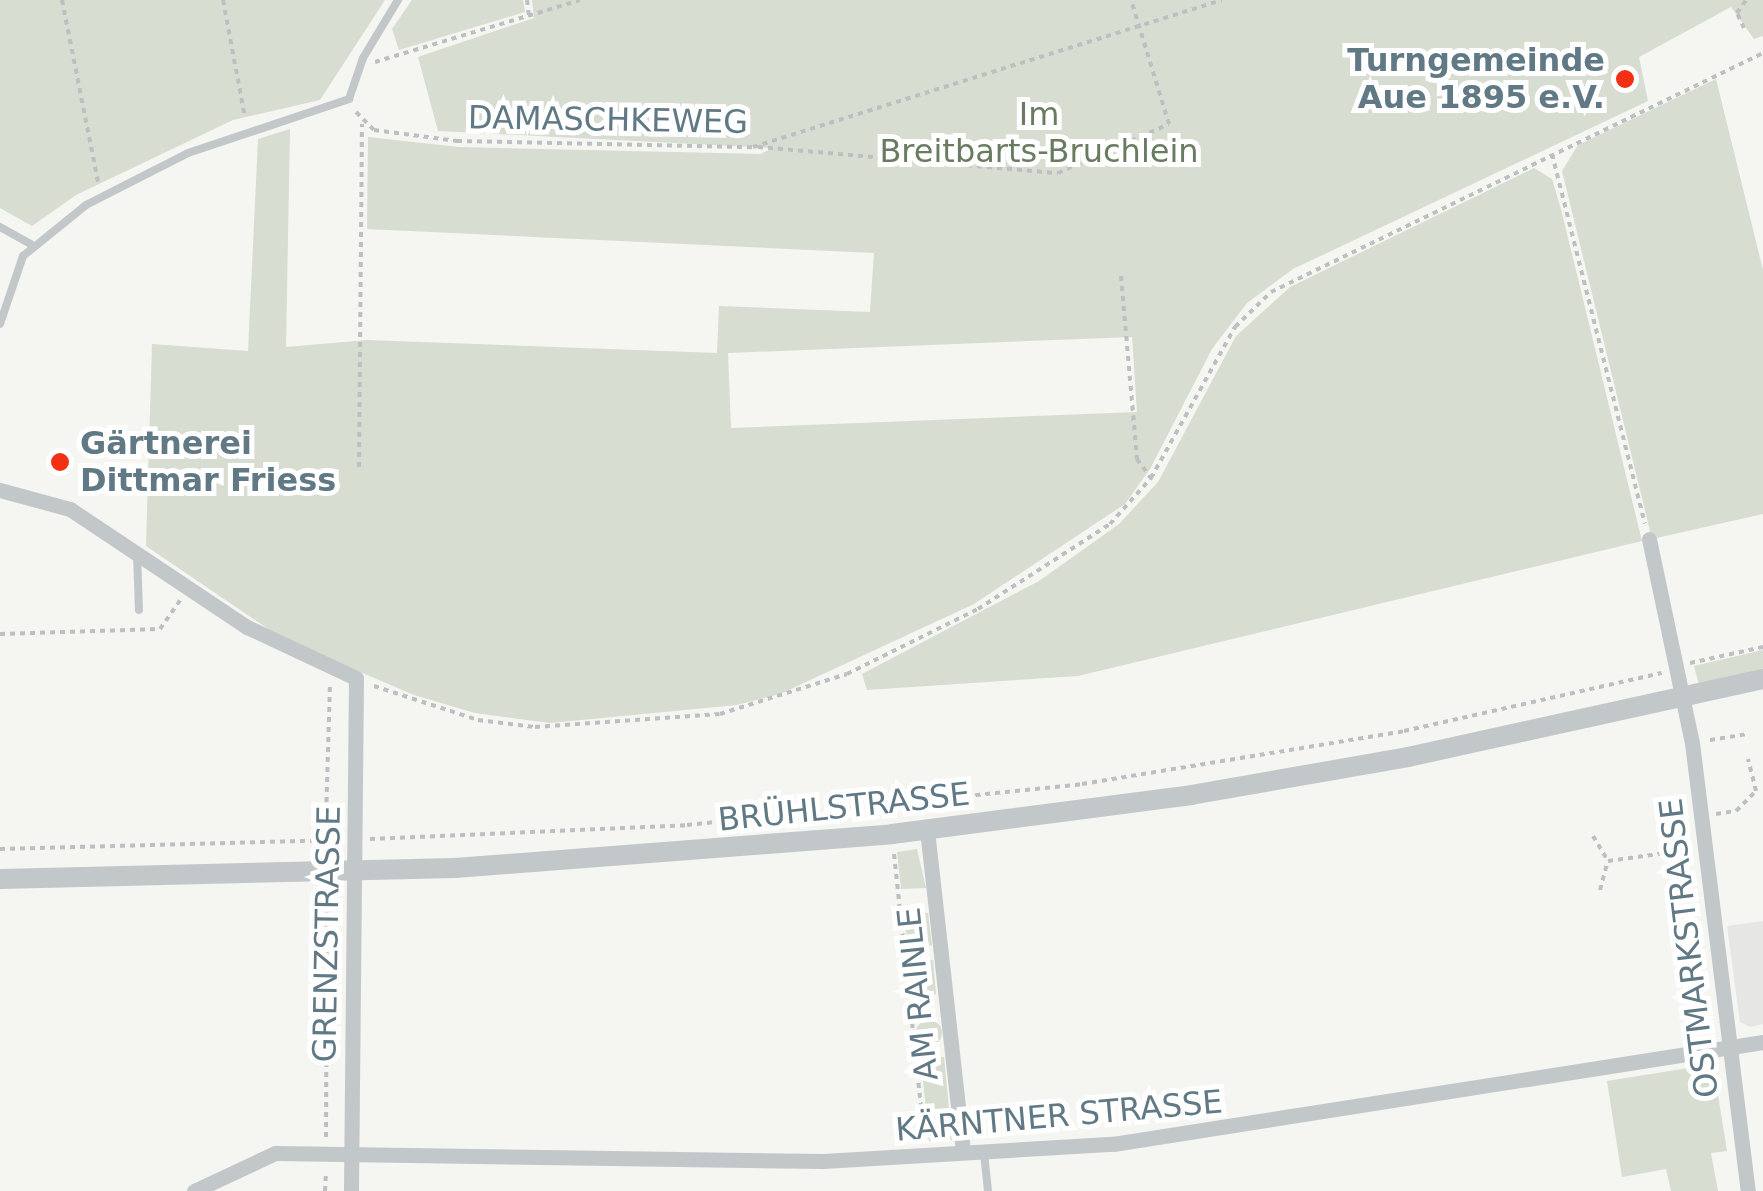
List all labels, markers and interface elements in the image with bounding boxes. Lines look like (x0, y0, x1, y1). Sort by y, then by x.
place label: Turngemeinde Aue 1895 e.V. (1347, 42, 1605, 117)
marker: Turngemeinde Aue 1895 e.V. (1614, 68, 1636, 90)
park label: Im Breitbarts-Bruchlein (879, 96, 1199, 171)
street label: DAMASCHKEWEG (468, 98, 748, 142)
place label: Gärtnerei Dittmar Friess (80, 425, 336, 500)
marker: Gärtnerei Dittmar Friess (49, 451, 71, 473)
street label: BRÜHLSTRASSE (716, 775, 972, 839)
street label: OSTMARKSTRASSE (1652, 796, 1726, 1100)
street label: GRENZSTRASSE (306, 805, 348, 1063)
street label: AM RAINLE (890, 906, 946, 1082)
street label: KÄRNTNER STRASSE (894, 1083, 1224, 1149)

